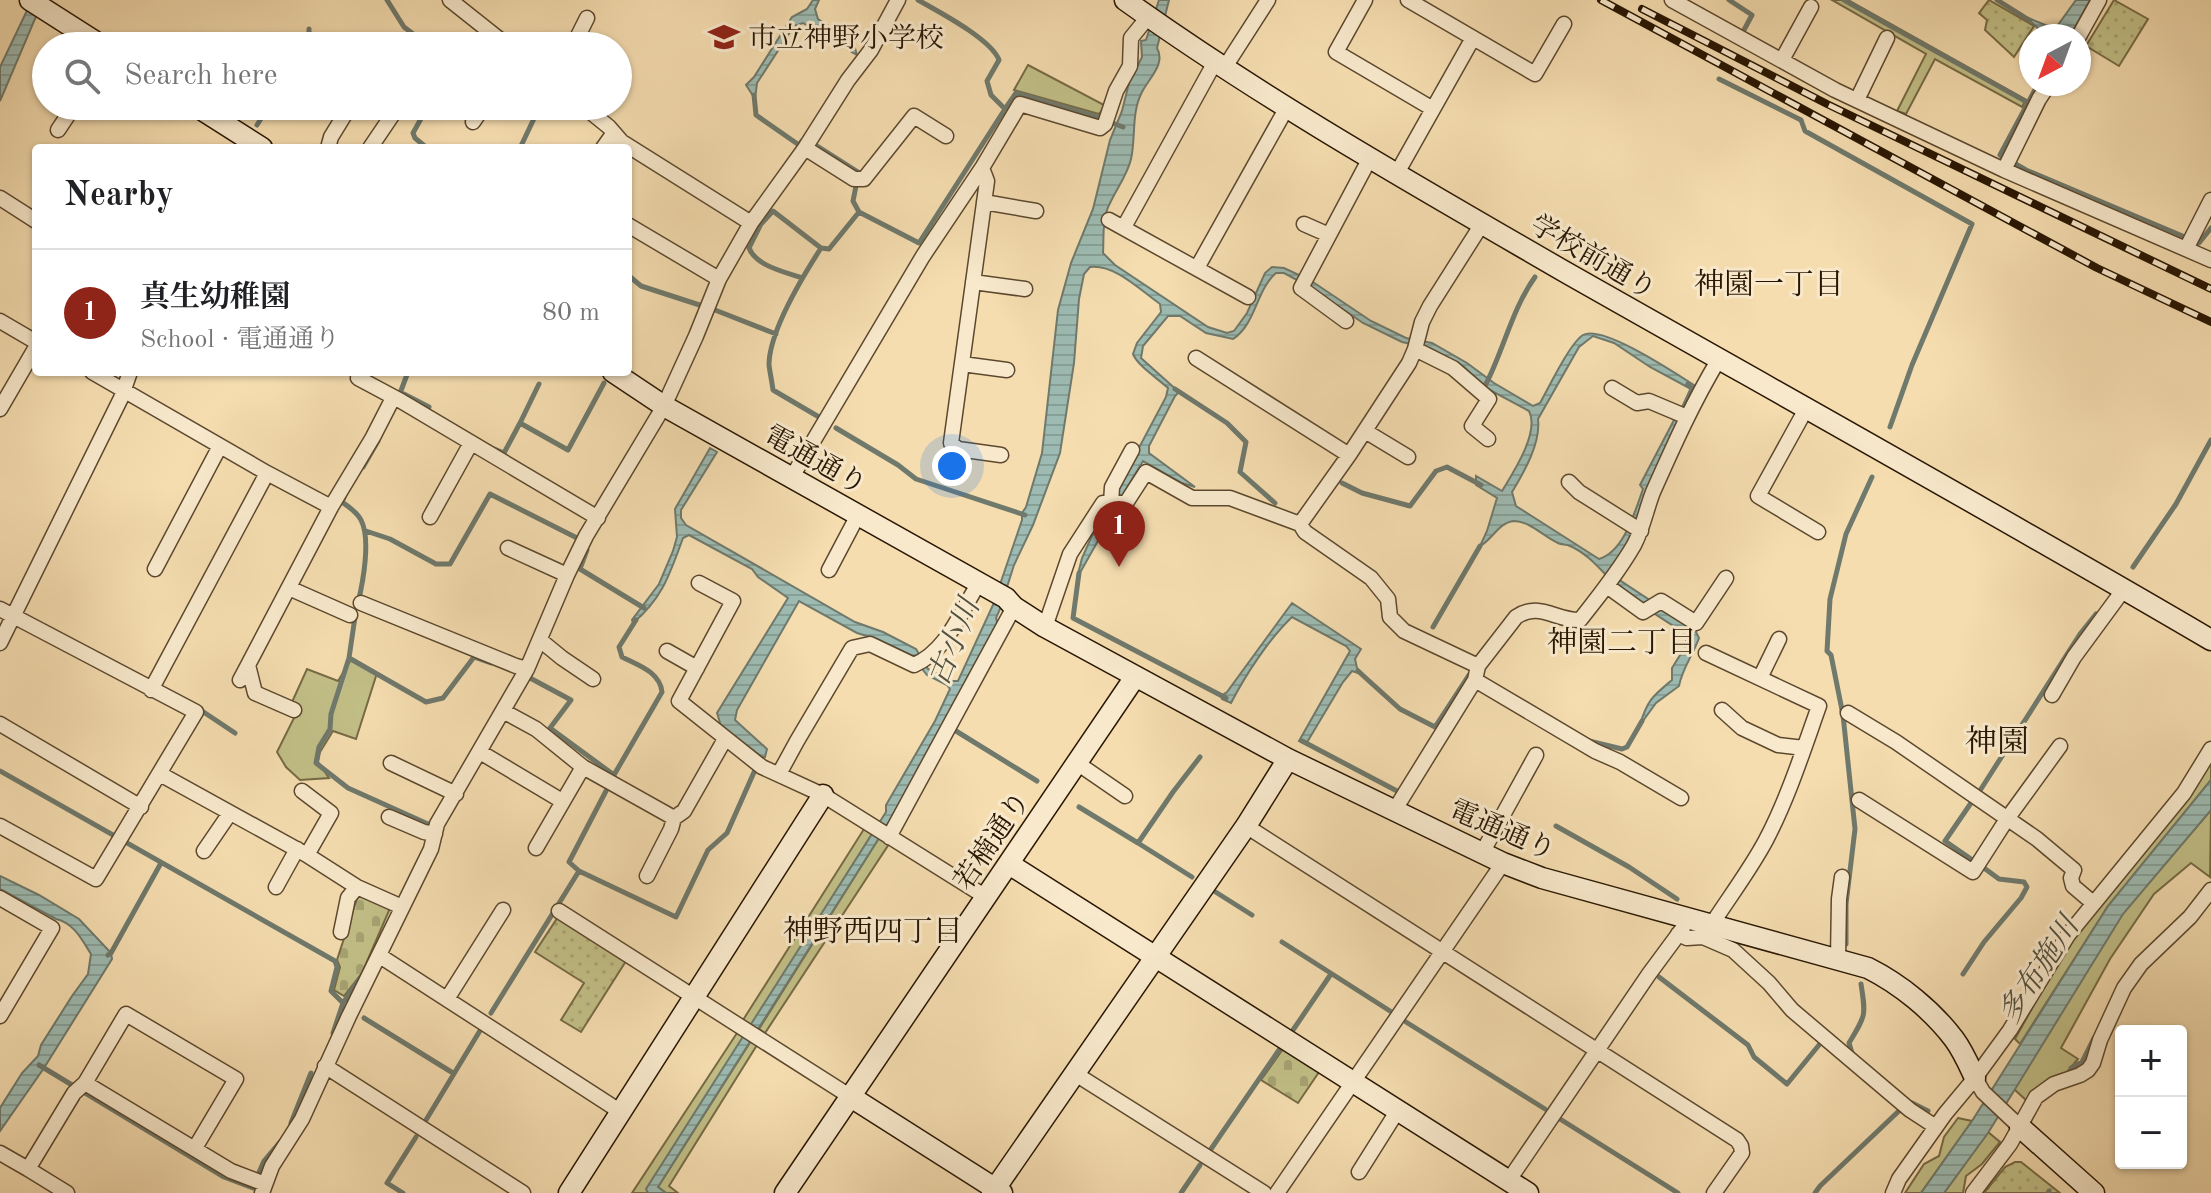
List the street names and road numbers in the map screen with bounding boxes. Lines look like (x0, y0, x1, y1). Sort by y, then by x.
street label: 学校前通り (1525, 209, 1662, 306)
street label: 電通通り (759, 420, 872, 501)
street label: 若楠通り (948, 786, 1036, 896)
street label: 電通通り (1445, 794, 1560, 867)

